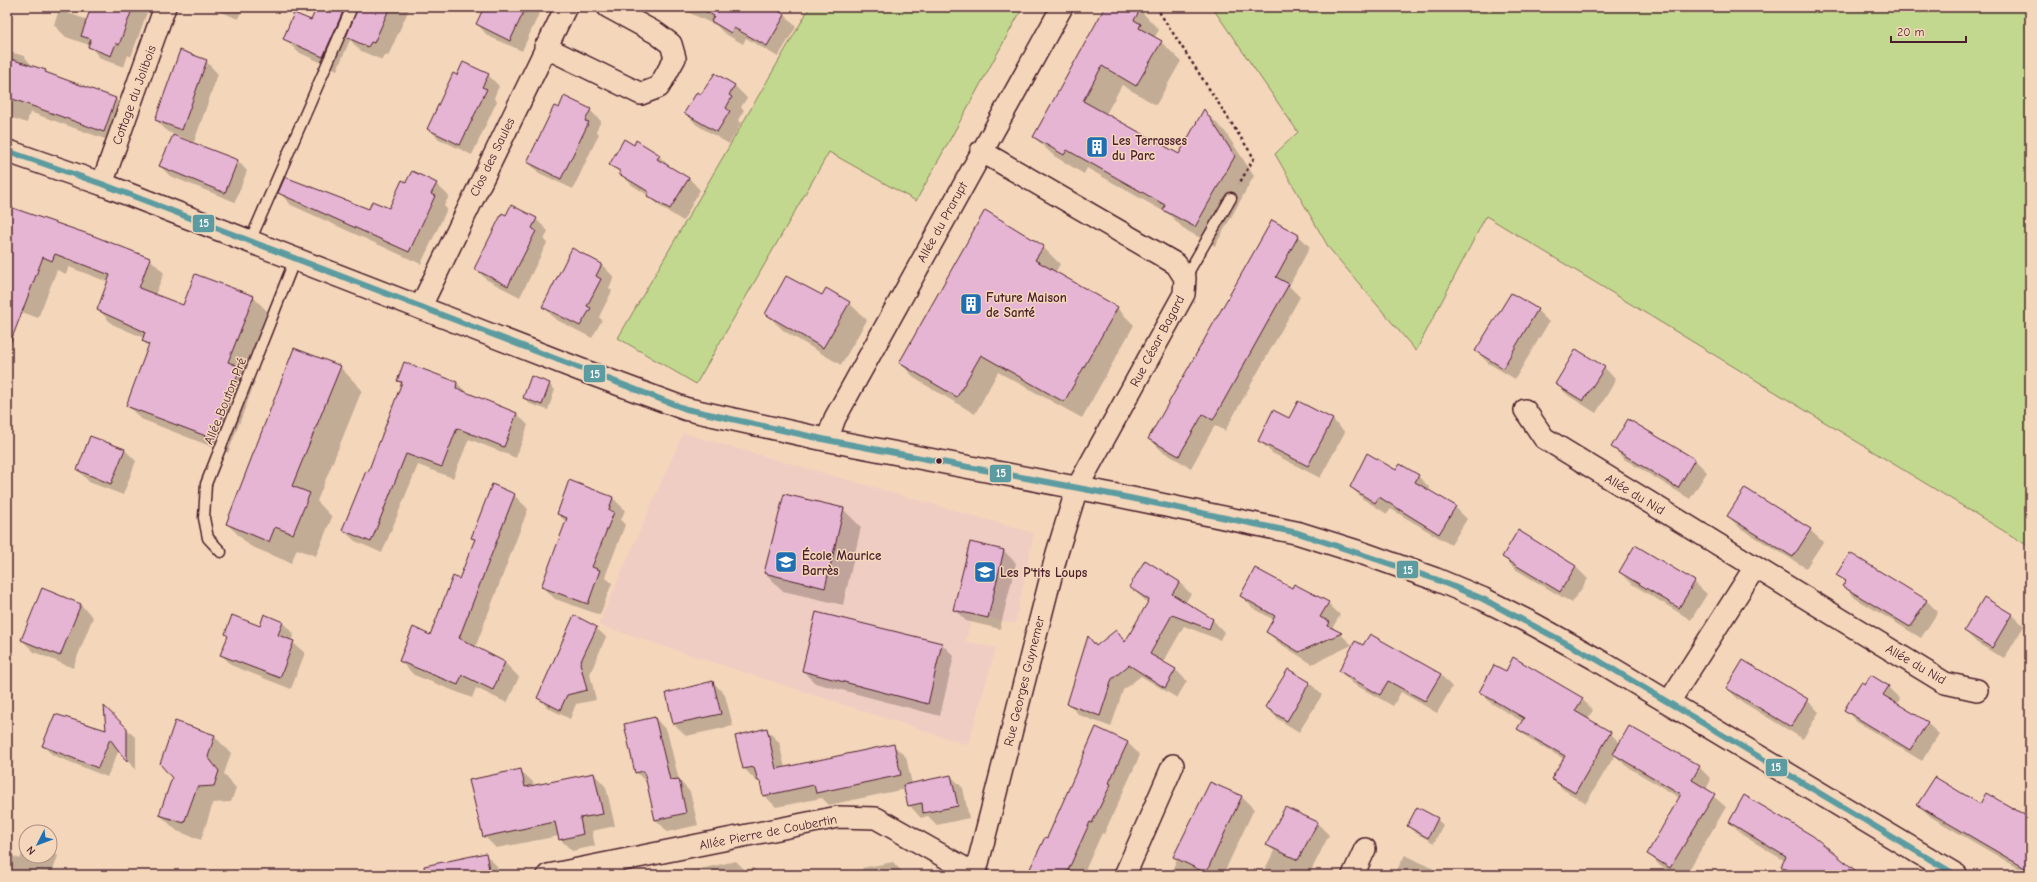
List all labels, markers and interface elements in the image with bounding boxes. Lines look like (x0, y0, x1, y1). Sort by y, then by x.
scale bar (1891, 18, 1966, 44)
text: 20 m (1897, 25, 1925, 39)
street label: Cottage du Jolibois (109, 43, 159, 147)
street label: Clos des Saules (466, 115, 518, 199)
place label: Les Terrasses du Parc (1112, 133, 1187, 163)
building icon: Les Terrasses du Parc (1084, 134, 1110, 160)
street label: Allée du Prarupt (914, 178, 971, 265)
line badge: 15 (192, 214, 215, 233)
text: 15 (199, 217, 209, 230)
place label: Future Maison de Santé (986, 290, 1067, 320)
building icon: Future Maison de Santé (958, 291, 984, 317)
street label: Rue César Bagard (1127, 293, 1187, 389)
street label: Allée Bouton Pré (201, 355, 249, 447)
line badge: 15 (583, 364, 606, 383)
text: 15 (590, 368, 600, 381)
unlabelled marker (934, 456, 944, 466)
line badge: 15 (989, 464, 1012, 483)
text: 15 (996, 467, 1006, 480)
street label: Allée du Nid (1602, 470, 1668, 518)
place label: École Maurice Barrès (802, 547, 882, 578)
school or university icon: École Maurice Barrès (773, 549, 799, 575)
school or university icon: Les P'tits Loups (972, 559, 998, 585)
line badge: 15 (1396, 560, 1419, 579)
text: 15 (1403, 564, 1413, 577)
place label: Les P'tits Loups (1000, 565, 1088, 580)
street label: Rue Georges Guynemer (1001, 613, 1048, 748)
street label: Allée du Nid (1883, 641, 1949, 687)
line badge: 15 (1765, 758, 1788, 777)
text: 15 (1771, 761, 1781, 774)
street label: Allée Pierre de Coubertin (698, 811, 838, 853)
north arrow (18, 824, 58, 864)
text: N (24, 843, 38, 857)

